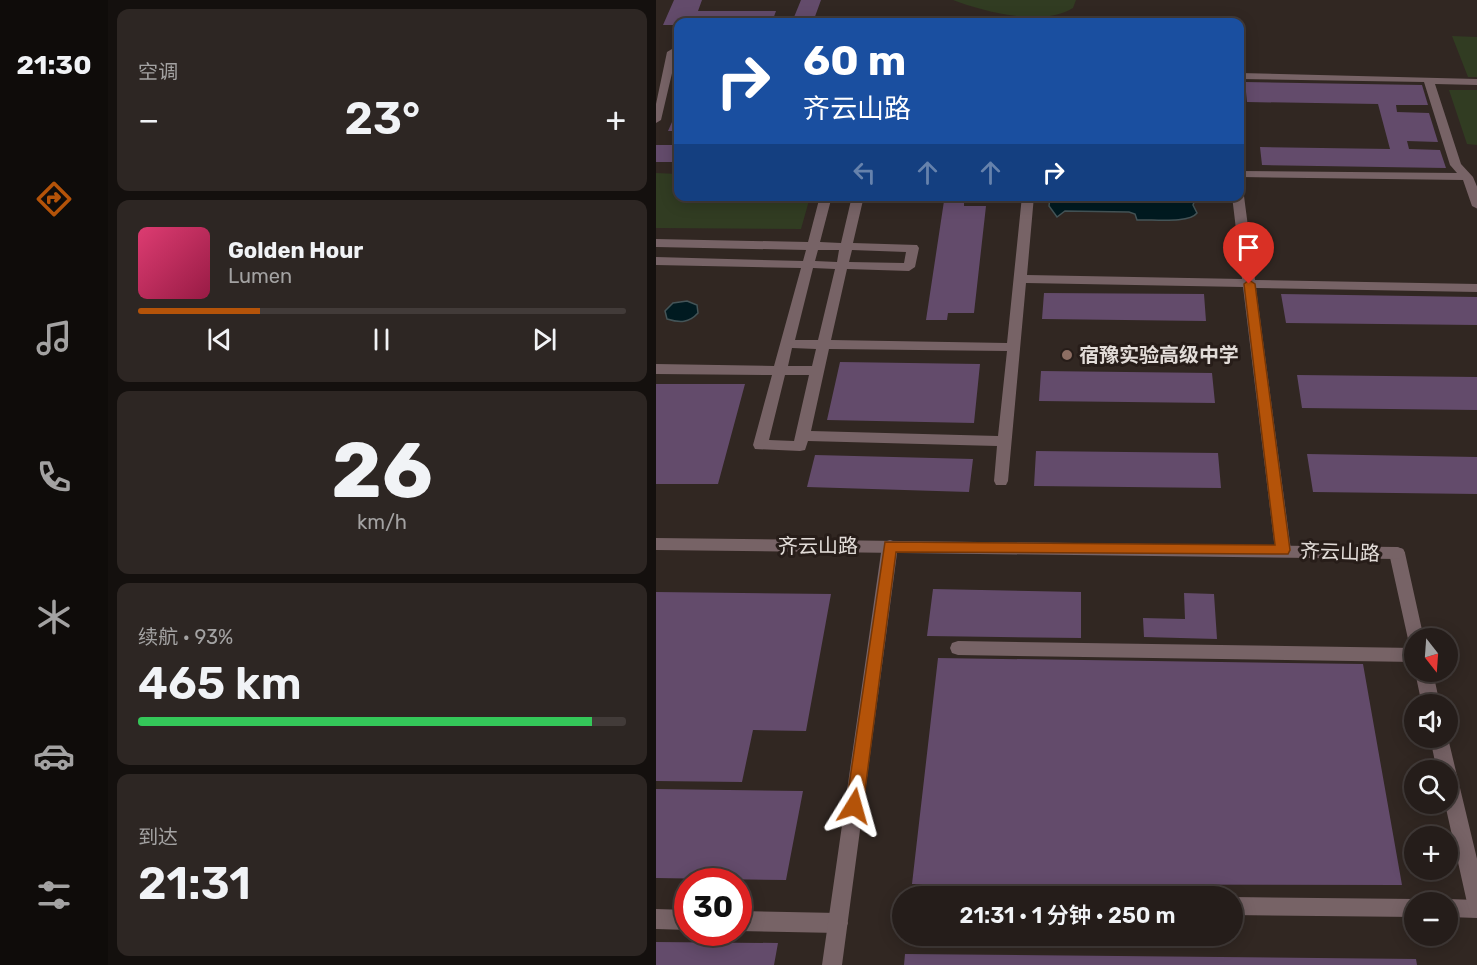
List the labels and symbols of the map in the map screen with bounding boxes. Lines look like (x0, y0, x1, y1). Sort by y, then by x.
pin (1223, 222, 1274, 284)
place label: 宿豫实验高级中学 (1079, 343, 1239, 367)
marker: 宿豫实验高级中学 (1060, 348, 1074, 362)
street label: 齐云山路 (778, 534, 858, 558)
street label: 齐云山路 (1300, 539, 1380, 565)
north arrow (1404, 628, 1458, 682)
position arrow (822, 774, 886, 838)
speed limit sign: 30 (674, 868, 752, 946)

